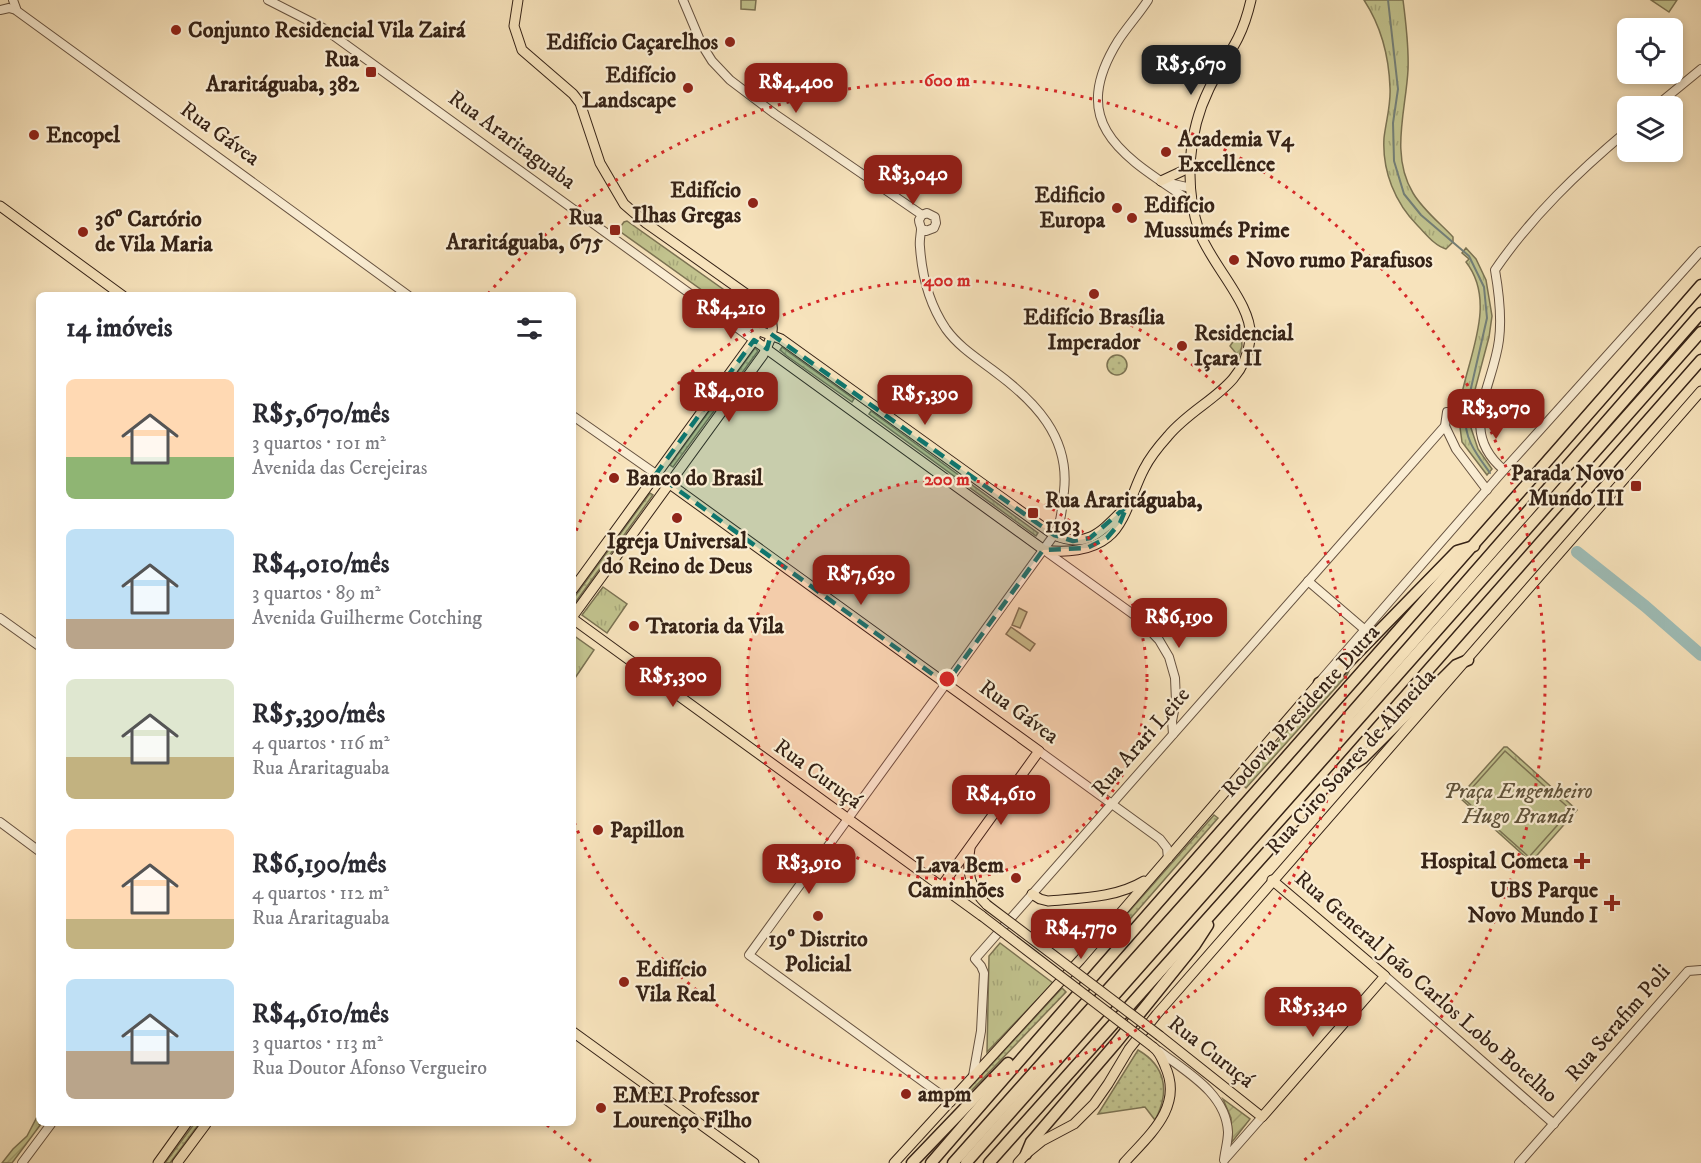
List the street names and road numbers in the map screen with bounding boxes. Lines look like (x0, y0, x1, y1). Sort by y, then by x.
street label: Rua Araritaguaba (443, 85, 582, 196)
street label: Rua Gávea (175, 96, 266, 172)
street label: Rodovia Presidente Dutra (1216, 618, 1386, 803)
street label: Rua Ciro Soares de Almeida (1260, 663, 1442, 861)
street label: Rua Gávea (974, 674, 1065, 750)
street label: Rua Arari Leite (1086, 682, 1196, 802)
street label: Rua Curuçá (769, 733, 868, 815)
street label: Rua General João Carlos Lobo Botelho (1289, 865, 1563, 1109)
street label: Rua Serafim Poli (1560, 959, 1676, 1087)
street label: Rua Curuçá (1162, 1010, 1260, 1095)

